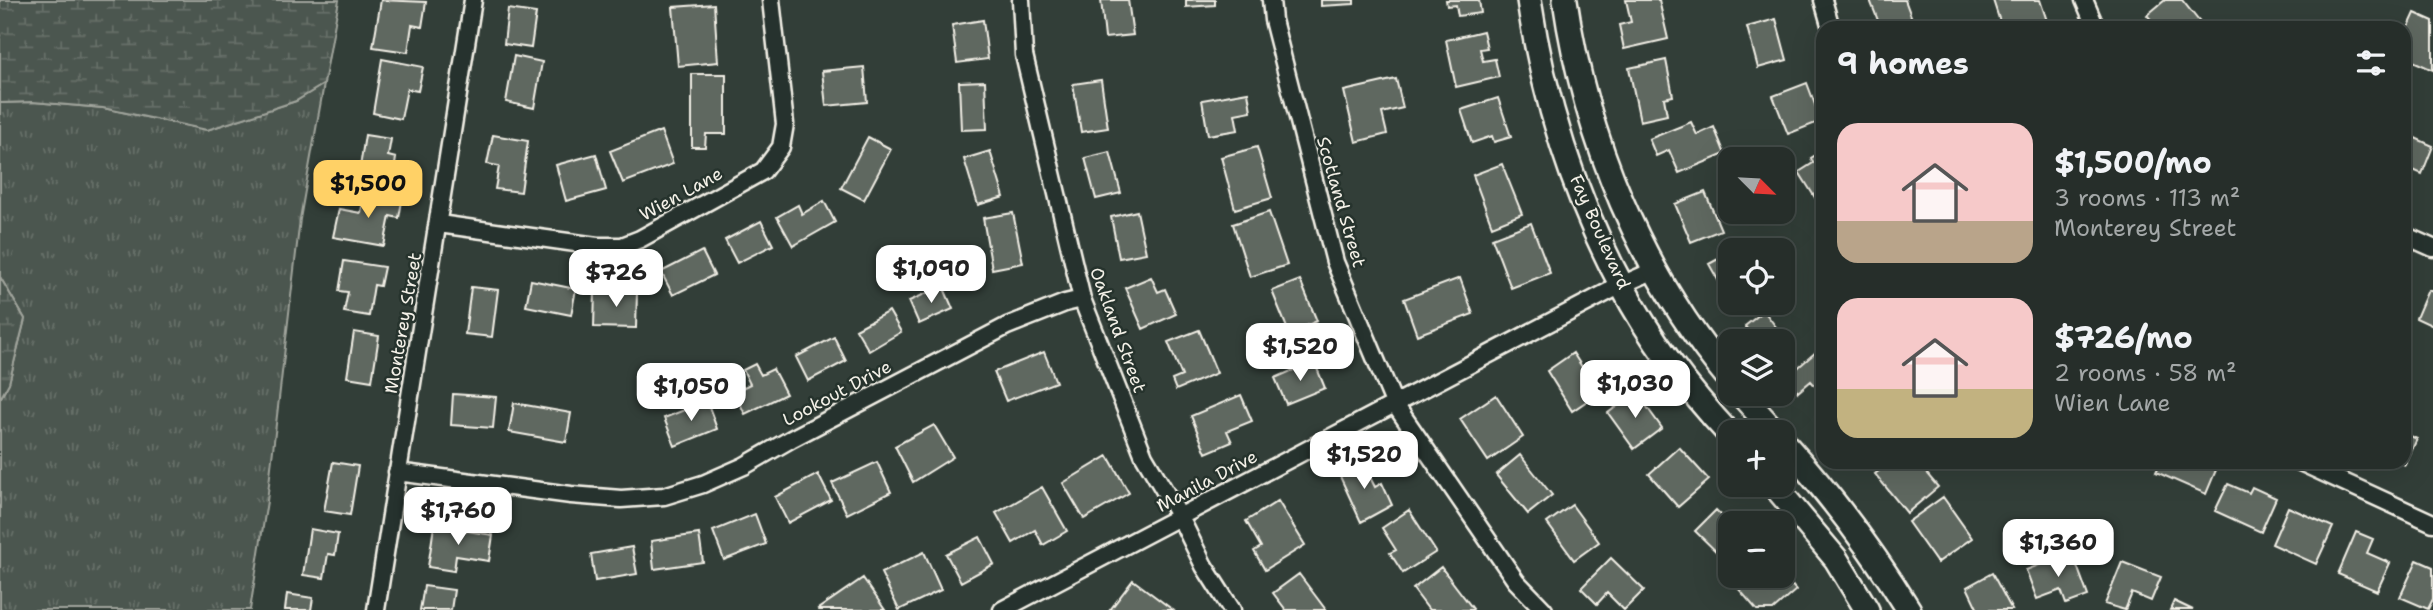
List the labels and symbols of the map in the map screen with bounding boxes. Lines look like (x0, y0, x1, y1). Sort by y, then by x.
street label: Scotland Street (1311, 134, 1371, 270)
north arrow (1718, 147, 1796, 224)
pin: $1,500 (311, 160, 425, 220)
street label: Wien Lane (635, 161, 727, 227)
street label: Fay Boulevard (1564, 171, 1636, 293)
pin: $1,090 (874, 246, 988, 305)
street label: Monterey Street (379, 250, 427, 395)
pin: $726 (575, 250, 657, 309)
street label: Oakland Street (1084, 264, 1152, 396)
pin: $1,520 (1243, 324, 1357, 383)
street label: Lookout Drive (778, 354, 896, 432)
pin: $1,030 (1578, 360, 1692, 420)
pin: $1,050 (634, 364, 748, 423)
pin: $1,520 (1307, 432, 1421, 491)
street label: Manila Drive (1152, 444, 1262, 518)
pin: $1,760 (401, 488, 515, 547)
pin: $1,360 (2001, 520, 2115, 579)

